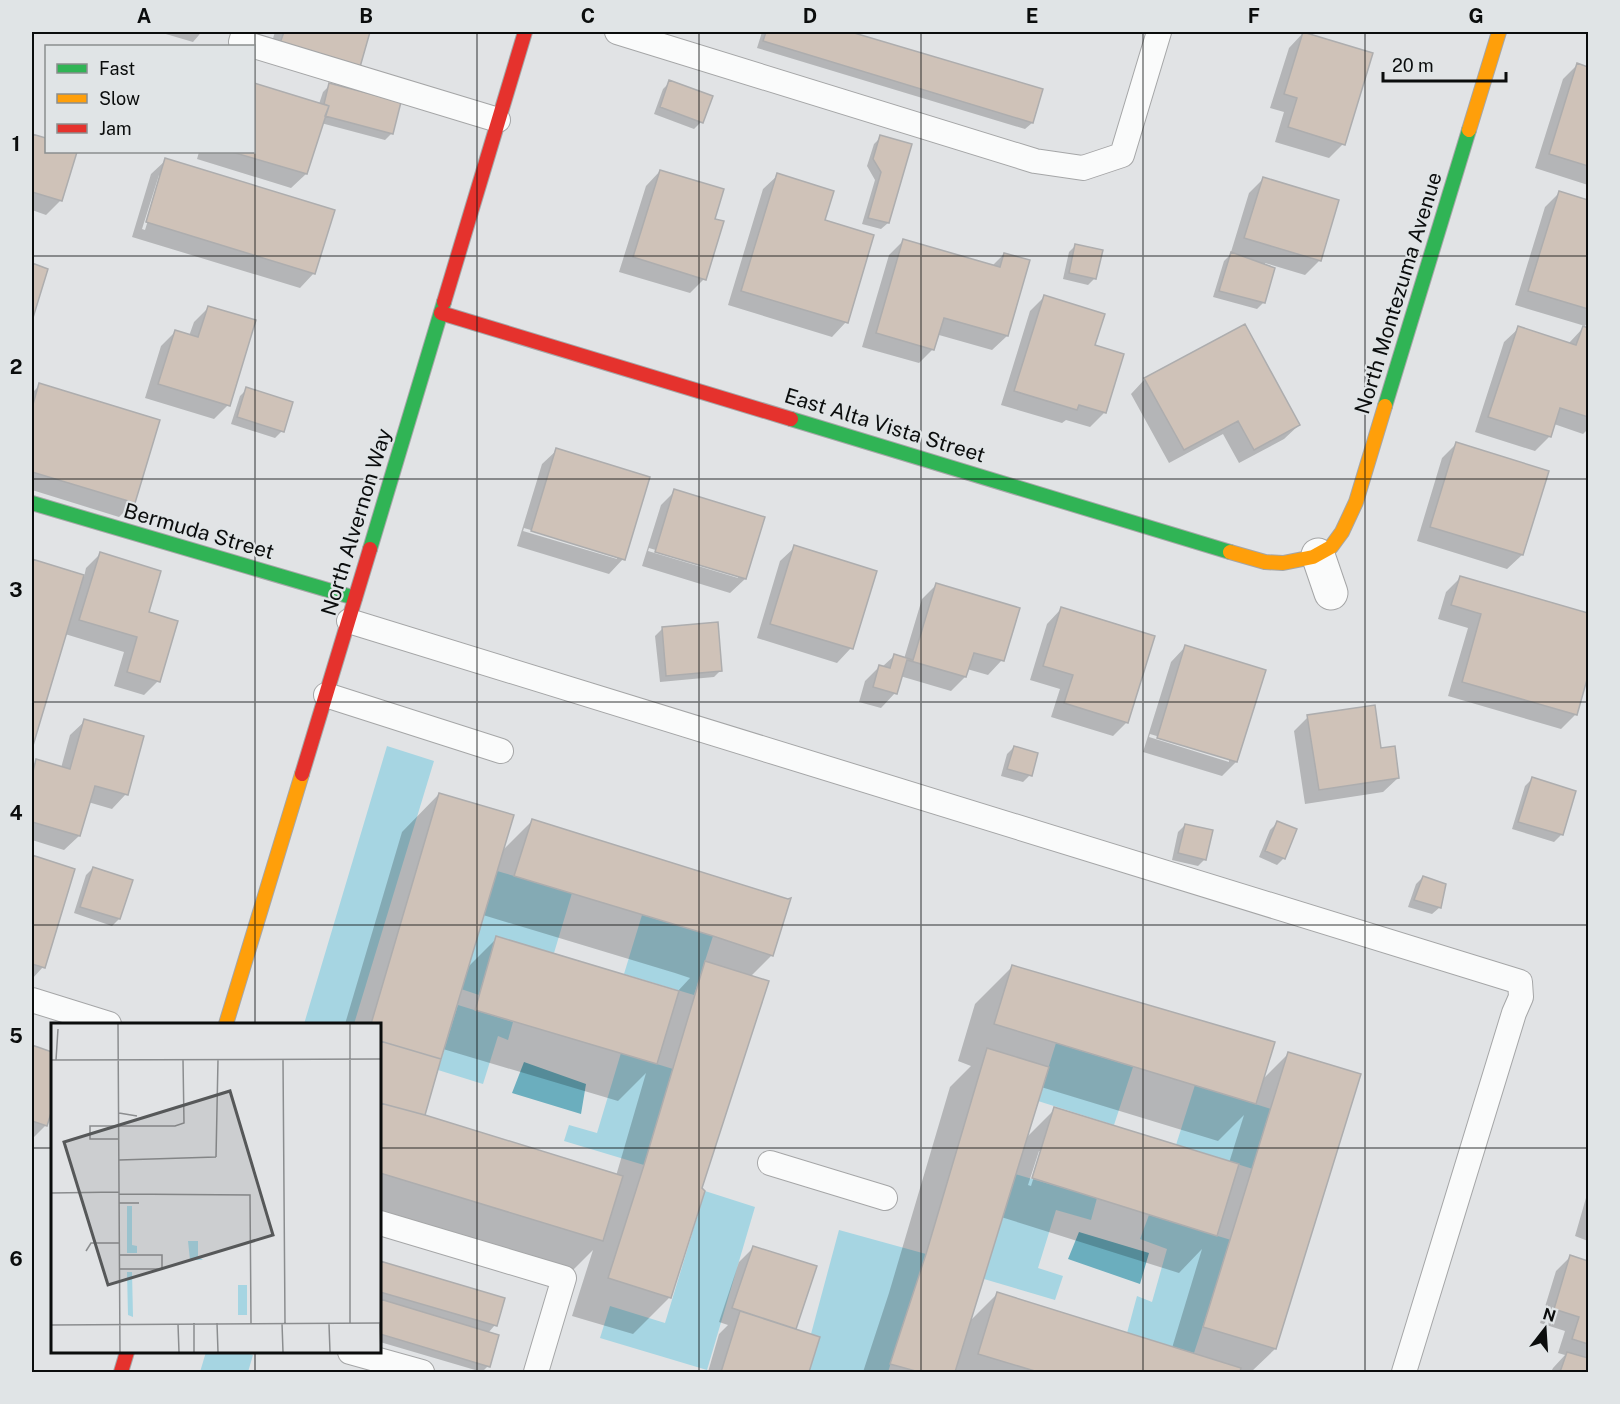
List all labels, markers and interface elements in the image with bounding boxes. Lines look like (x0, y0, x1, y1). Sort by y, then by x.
text: A (137, 4, 151, 28)
text: B (359, 4, 373, 28)
text: C (581, 4, 595, 28)
text: D (803, 4, 817, 28)
text: E (1026, 4, 1038, 28)
text: F (1248, 4, 1260, 28)
text: G (1468, 4, 1484, 28)
legend (45, 45, 255, 153)
scale bar (1383, 45, 1506, 83)
text: 20 m (1392, 55, 1434, 76)
text: Fast (99, 58, 135, 79)
text: Slow (99, 88, 140, 109)
text: Jam (99, 118, 132, 139)
text: 1 (12, 132, 20, 156)
street label: North Montezuma Avenue (1349, 169, 1447, 417)
text: 2 (10, 355, 22, 379)
street label: East Alta Vista Street (782, 383, 988, 467)
street label: North Alvernon Way (316, 425, 396, 619)
street label: Bermuda Street (121, 498, 277, 564)
text: 3 (9, 578, 23, 602)
text: 4 (9, 801, 23, 825)
inset map (51, 1023, 381, 1353)
text: 5 (9, 1024, 23, 1048)
text: 6 (9, 1247, 23, 1271)
north arrow (1515, 1299, 1575, 1359)
text: N (1540, 1304, 1558, 1326)

